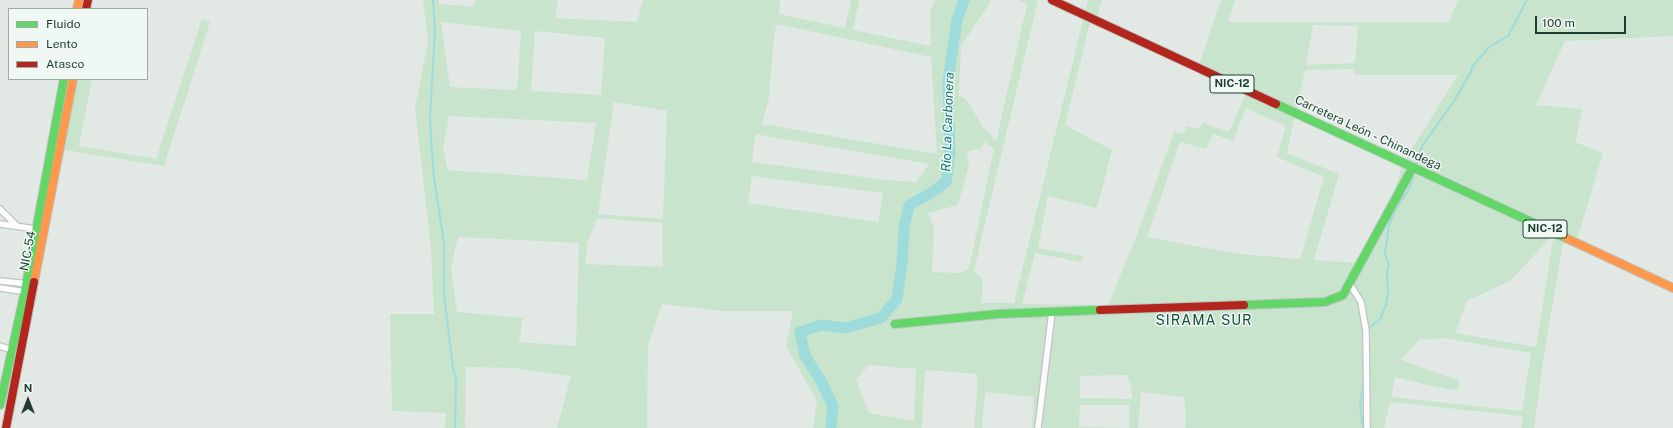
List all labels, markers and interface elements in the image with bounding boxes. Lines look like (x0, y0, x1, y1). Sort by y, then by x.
legend (8, 8, 148, 80)
scale bar (1537, 8, 1628, 34)
text: 100 m (1542, 16, 1575, 30)
text: Fluido (46, 17, 81, 31)
text: Lento (46, 37, 77, 51)
text: Atasco (46, 57, 84, 71)
water label: Río La Carbonera (938, 72, 958, 172)
road number: NIC-12 (1210, 75, 1254, 93)
street label: Carretera León - Chinandega (1292, 93, 1444, 173)
road number: NIC-12 (1523, 220, 1567, 238)
street label: NIC-54 (17, 230, 39, 272)
district label: SIRAMA SUR (1155, 313, 1253, 329)
north arrow (8, 380, 48, 420)
text: N (24, 382, 32, 394)

